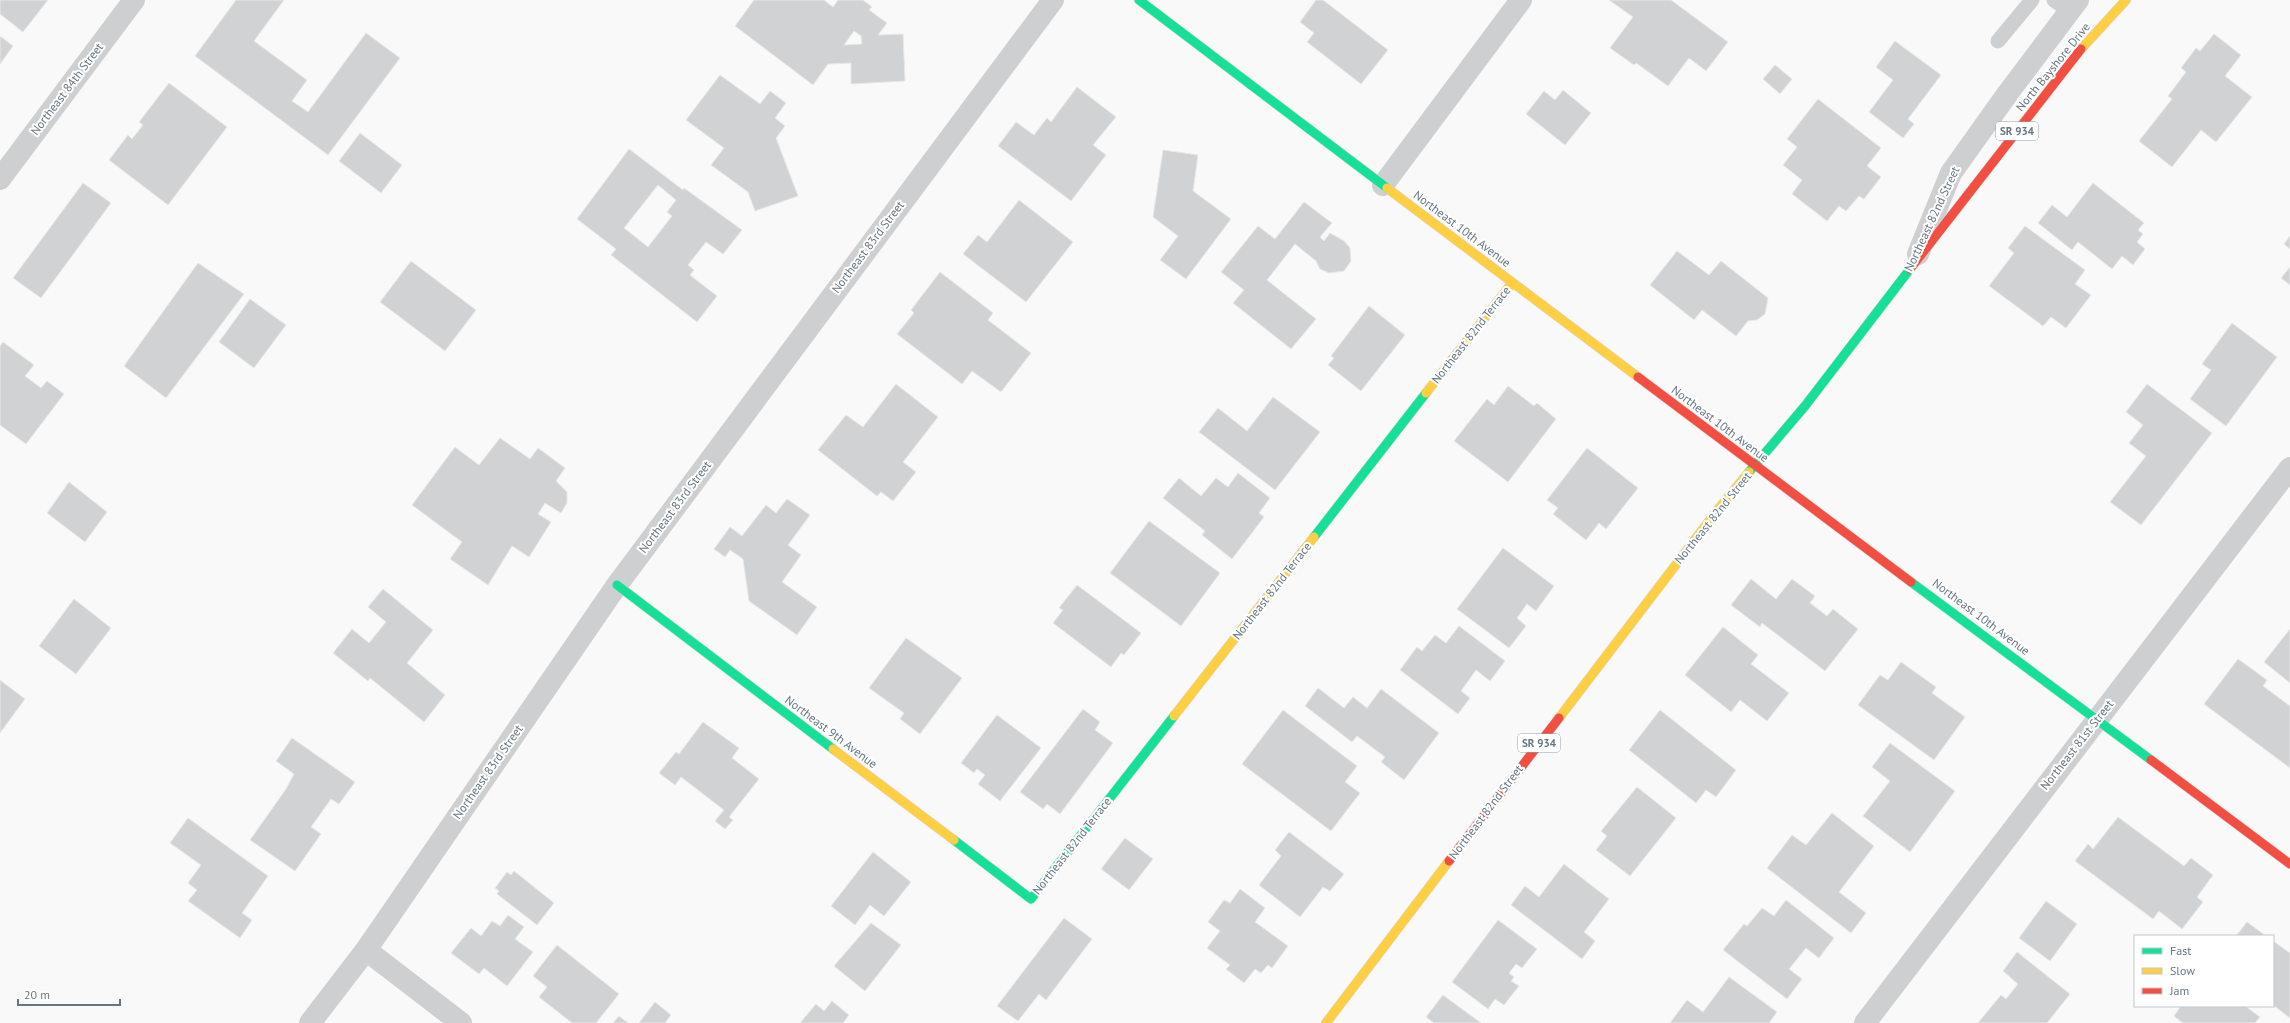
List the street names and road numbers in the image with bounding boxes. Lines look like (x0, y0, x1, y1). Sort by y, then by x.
street label: North Bayshore Drive (2012, 19, 2093, 114)
street label: Northeast 84th Street (27, 40, 106, 138)
road number: SR 934 (1996, 122, 2038, 140)
street label: Northeast 82nd Street (1901, 164, 1962, 274)
street label: Northeast 10th Avenue (1411, 187, 1514, 270)
street label: Northeast 83rd Street (828, 198, 907, 296)
street label: Northeast 82nd Terrace (1428, 283, 1513, 386)
street label: Northeast 10th Avenue (1669, 382, 1772, 465)
street label: Northeast 83rd Street (635, 458, 714, 556)
street label: Northeast 82nd Street (1671, 469, 1754, 567)
street label: Northeast 82nd Terrace (1229, 539, 1314, 642)
street label: Northeast 10th Avenue (1930, 575, 2033, 658)
street label: Northeast 9th Avenue (782, 692, 880, 771)
street label: Northeast 81st Street (2037, 697, 2116, 793)
street label: Northeast 83rd Street (449, 722, 526, 822)
road number: SR 934 (1518, 734, 1560, 752)
street label: Northeast 82nd Street (1445, 762, 1526, 862)
street label: Northeast 82nd Terrace (1029, 794, 1114, 897)

